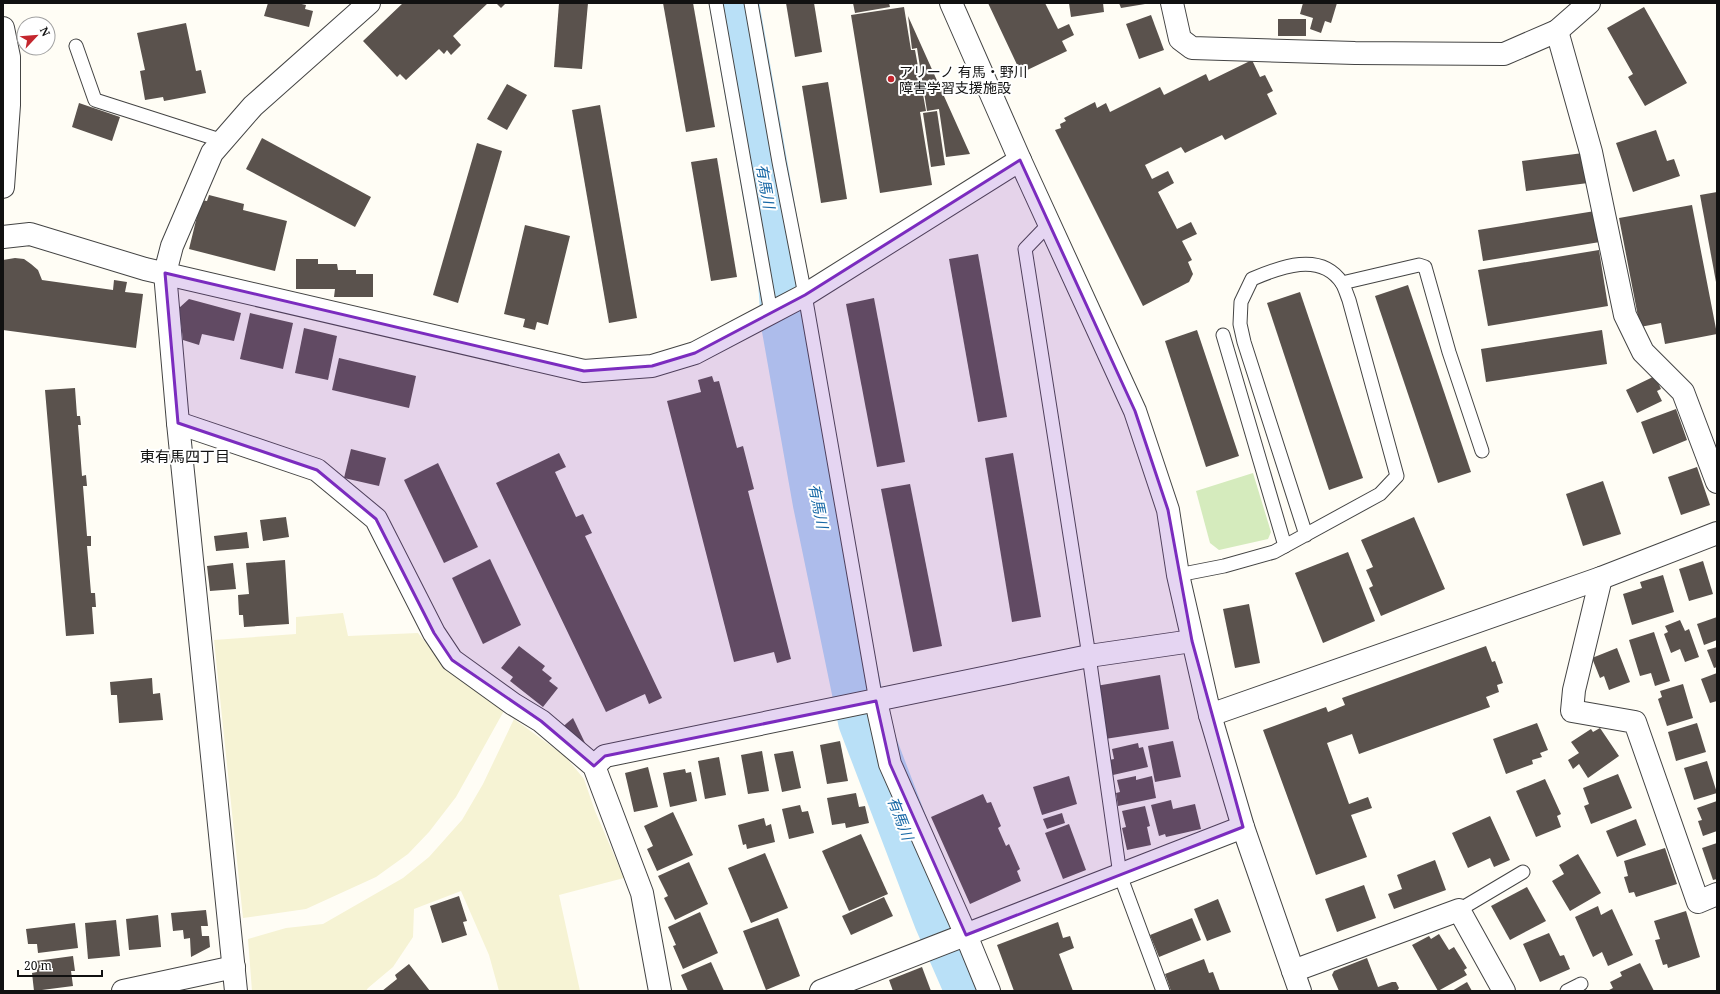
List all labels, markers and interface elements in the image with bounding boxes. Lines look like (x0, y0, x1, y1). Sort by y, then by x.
north arrow (16, 16, 56, 56)
text: N (37, 24, 54, 39)
place label: アリーノ 有馬・野川 障害学習支援施設 (899, 62, 1028, 97)
marker: アリーノ 有馬・野川 障害学習支援施設 (886, 74, 896, 84)
water label: 有馬川 (752, 162, 780, 212)
district label: 東有馬四丁目 (140, 446, 230, 466)
water label: 有馬川 (805, 482, 833, 532)
water label: 有馬川 (884, 793, 919, 844)
scale bar (18, 952, 102, 978)
text: 20 m (24, 957, 52, 974)

